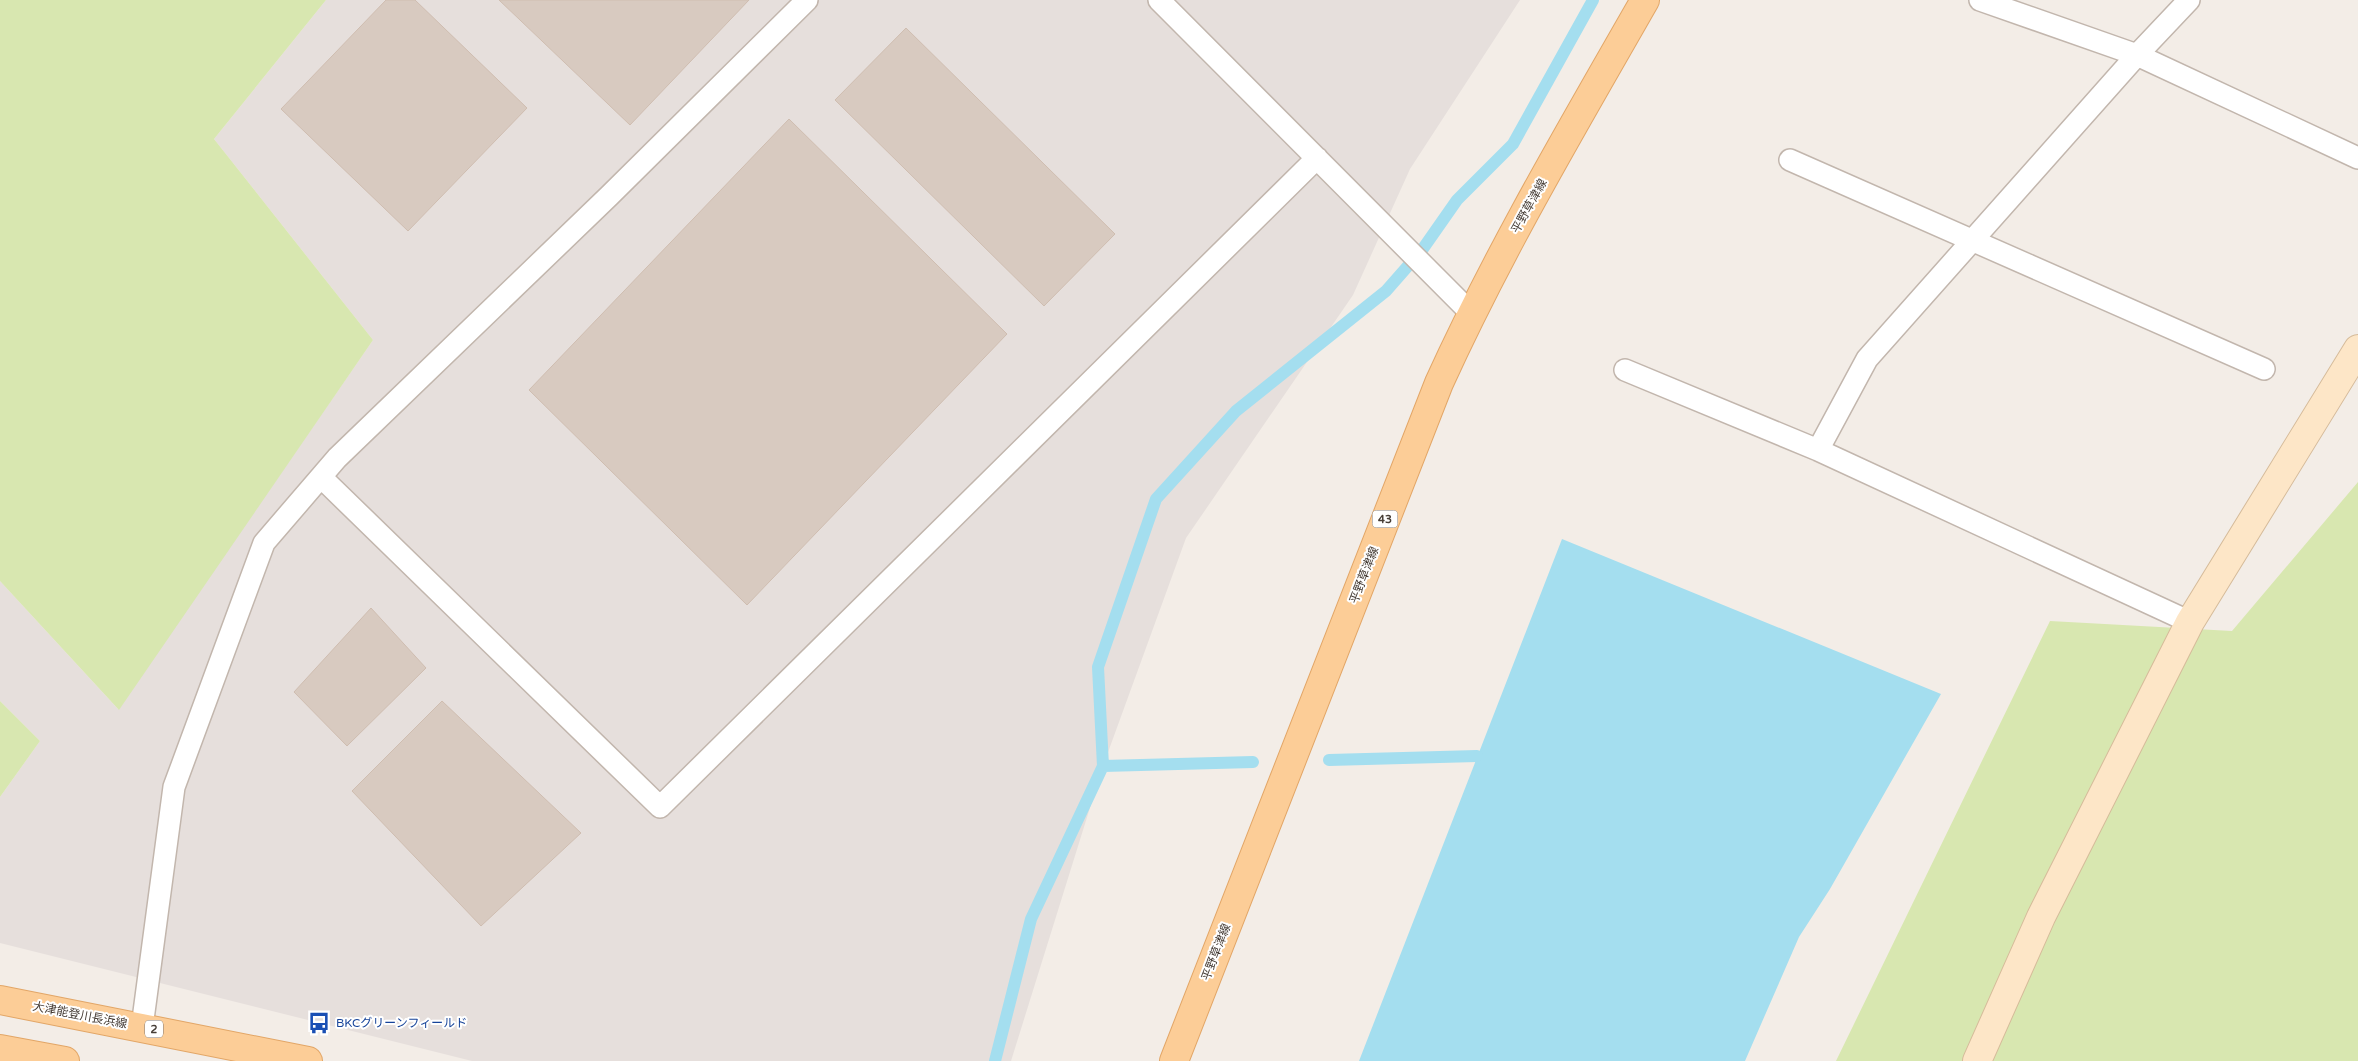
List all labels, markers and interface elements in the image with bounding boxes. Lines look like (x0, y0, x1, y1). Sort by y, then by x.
street label: 平野草津線 (1508, 176, 1550, 236)
road number: 43 (1372, 510, 1398, 528)
street label: 平野草津線 (1347, 544, 1381, 606)
street label: 平野草津線 (1199, 921, 1233, 983)
street label: 大津能登川長浜線 (32, 999, 128, 1031)
bus stop icon: BKCグリーンフィールド (306, 1010, 332, 1036)
place label: BKCグリーンフィールド (336, 1016, 467, 1030)
road number: 2 (145, 1021, 163, 1038)

